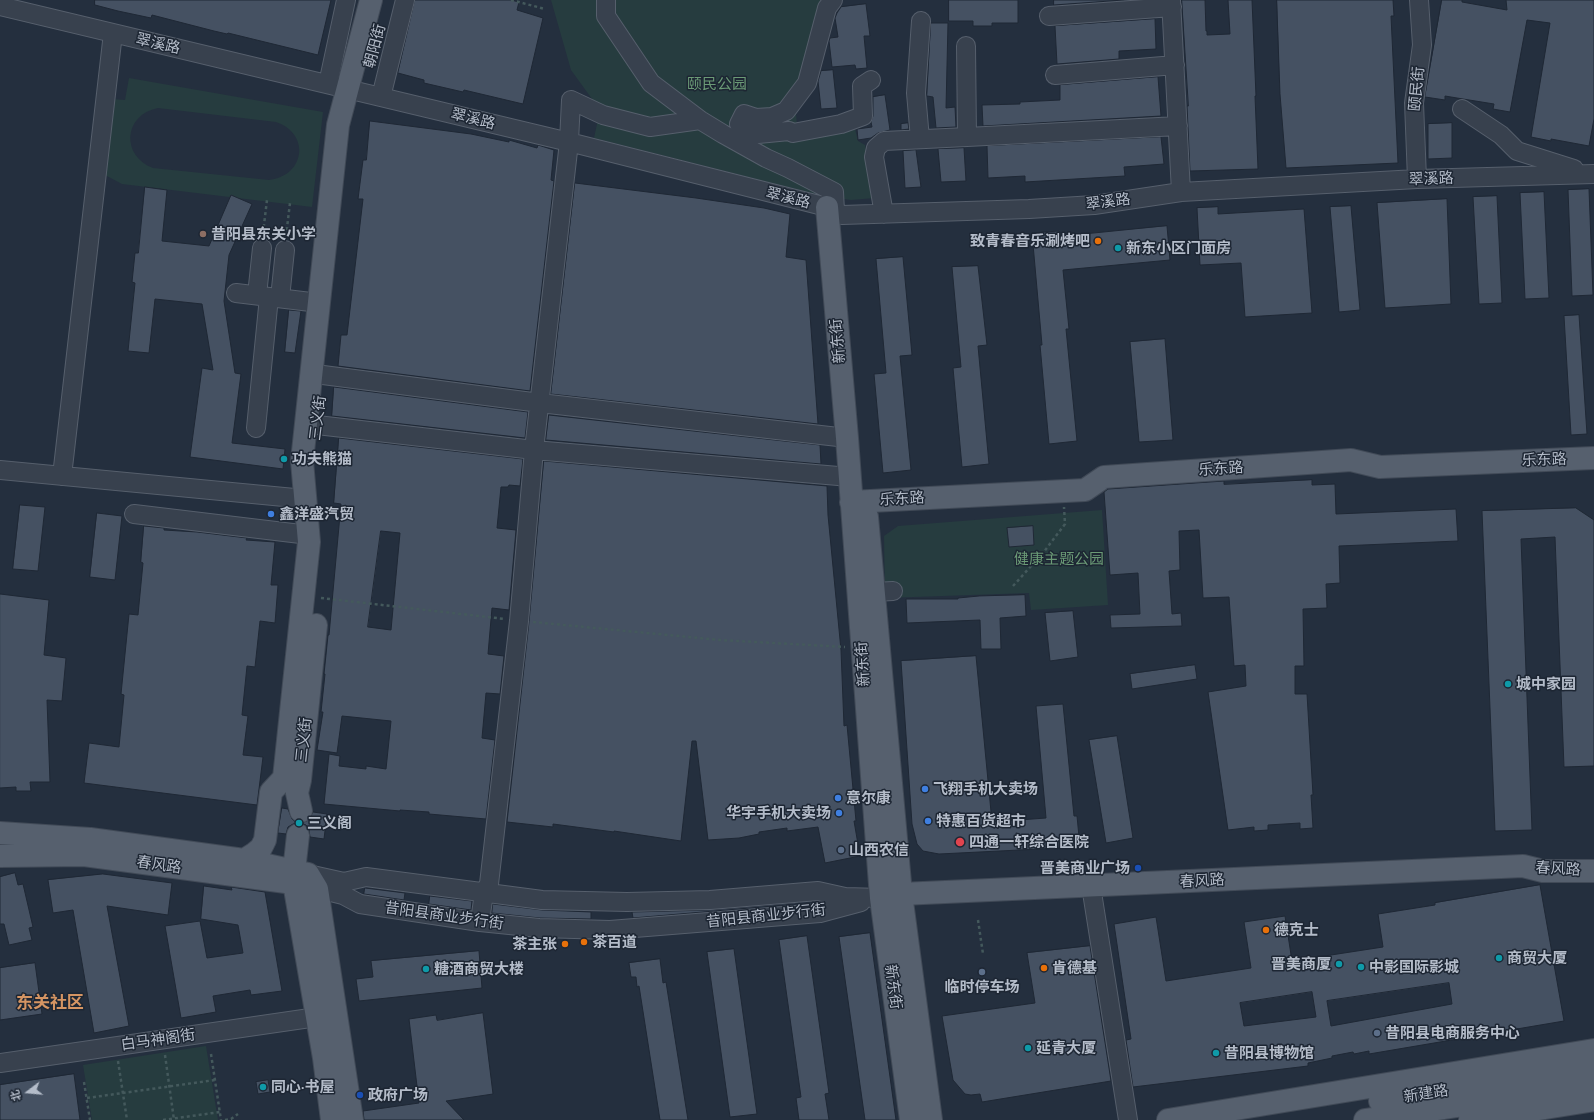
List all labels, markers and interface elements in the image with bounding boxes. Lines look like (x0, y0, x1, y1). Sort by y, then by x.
street label: 朝阳街 (360, 22, 390, 70)
street label: 翠溪路 (134, 30, 182, 58)
street label: 颐民街 (1406, 66, 1428, 112)
park label: 颐民公园 (687, 75, 747, 93)
street label: 翠溪路 (449, 105, 497, 133)
street label: 翠溪路 (1408, 169, 1454, 189)
street label: 翠溪路 (764, 184, 812, 212)
street label: 翠溪路 (1085, 190, 1131, 214)
place label: 昔阳县东关小学 (211, 225, 316, 243)
marker: 昔阳县东关小学 (198, 229, 208, 239)
place label: 致青春音乐涮烤吧 (970, 232, 1090, 250)
marker: 致青春音乐涮烤吧 (1093, 236, 1103, 246)
place label: 新东小区门面房 (1126, 239, 1231, 257)
marker: 新东小区门面房 (1113, 243, 1123, 253)
street label: 新东街 (827, 318, 849, 364)
street label: 三义街 (306, 395, 330, 441)
place label: 功夫熊猫 (292, 450, 352, 468)
street label: 乐东路 (1521, 450, 1567, 470)
marker: 功夫熊猫 (279, 454, 289, 464)
street label: 乐东路 (1198, 458, 1244, 480)
street label: 乐东路 (879, 489, 925, 509)
place label: 鑫洋盛汽贸 (279, 505, 354, 523)
marker: 鑫洋盛汽贸 (266, 509, 276, 519)
park label: 健康主题公园 (1014, 550, 1104, 568)
street label: 新东街 (852, 641, 874, 687)
place label: 城中家园 (1516, 675, 1576, 693)
marker: 城中家园 (1503, 679, 1513, 689)
street label: 三义街 (293, 717, 315, 763)
place label: 飞翔手机大卖场 (933, 780, 1038, 798)
marker: 飞翔手机大卖场 (920, 784, 930, 794)
place label: 意尔康 (846, 789, 891, 807)
marker: 意尔康 (833, 793, 843, 803)
place label: 华宇手机大卖场 (726, 804, 831, 822)
marker: 华宇手机大卖场 (834, 808, 844, 818)
place label: 特惠百货超市 (936, 812, 1026, 830)
place label: 三义阁 (307, 814, 352, 832)
marker: 特惠百货超市 (923, 816, 933, 826)
marker: 三义阁 (294, 818, 304, 828)
place label: 四通一轩综合医院 (969, 833, 1089, 851)
marker: 四通一轩综合医院 (954, 836, 966, 848)
place label: 山西农信 (849, 841, 909, 859)
marker: 山西农信 (836, 845, 846, 855)
street label: 春风路 (135, 853, 183, 877)
place label: 晋美商业广场 (1040, 859, 1130, 877)
street label: 春风路 (1535, 859, 1581, 879)
marker: 晋美商业广场 (1133, 863, 1143, 873)
street label: 春风路 (1179, 871, 1225, 891)
street label: 昔阳县商业步行街 (383, 899, 505, 933)
street label: 昔阳县商业步行街 (705, 901, 827, 931)
place label: 德克士 (1274, 921, 1319, 939)
marker: 德克士 (1261, 925, 1271, 935)
place label: 茶百道 (592, 933, 637, 951)
place label: 茶主张 (512, 935, 557, 953)
marker: 茶百道 (579, 937, 589, 947)
marker: 茶主张 (560, 939, 570, 949)
place label: 商贸大厦 (1507, 949, 1567, 967)
marker: 商贸大厦 (1494, 953, 1504, 963)
place label: 晋美商厦 (1271, 955, 1331, 973)
place label: 中影国际影城 (1369, 958, 1459, 976)
place label: 肯德基 (1052, 959, 1097, 977)
marker: 晋美商厦 (1334, 959, 1344, 969)
place label: 糖酒商贸大楼 (434, 960, 524, 978)
marker: 中影国际影城 (1356, 962, 1366, 972)
street label: 新东街 (881, 963, 905, 1011)
marker: 肯德基 (1039, 963, 1049, 973)
marker: 糖酒商贸大楼 (421, 964, 431, 974)
marker: 临时停车场 (977, 967, 987, 977)
place label: 临时停车场 (945, 978, 1019, 996)
district label: 东关社区 (16, 993, 84, 1013)
place label: 昔阳县电商服务中心 (1385, 1024, 1520, 1042)
street label: 白马神阁街 (120, 1026, 196, 1054)
marker: 昔阳县电商服务中心 (1372, 1028, 1382, 1038)
place label: 延青大厦 (1036, 1039, 1096, 1057)
marker: 延青大厦 (1023, 1043, 1033, 1053)
place label: 昔阳县博物馆 (1224, 1044, 1314, 1062)
marker: 昔阳县博物馆 (1211, 1048, 1221, 1058)
north arrow (8, 1072, 48, 1112)
place label: 同心·书屋 (271, 1078, 334, 1096)
marker: 同心·书屋 (258, 1082, 268, 1092)
street label: 新建路 (1402, 1082, 1450, 1106)
place label: 政府广场 (368, 1086, 428, 1104)
text: 北 (9, 1089, 23, 1102)
marker: 政府广场 (355, 1090, 365, 1100)

